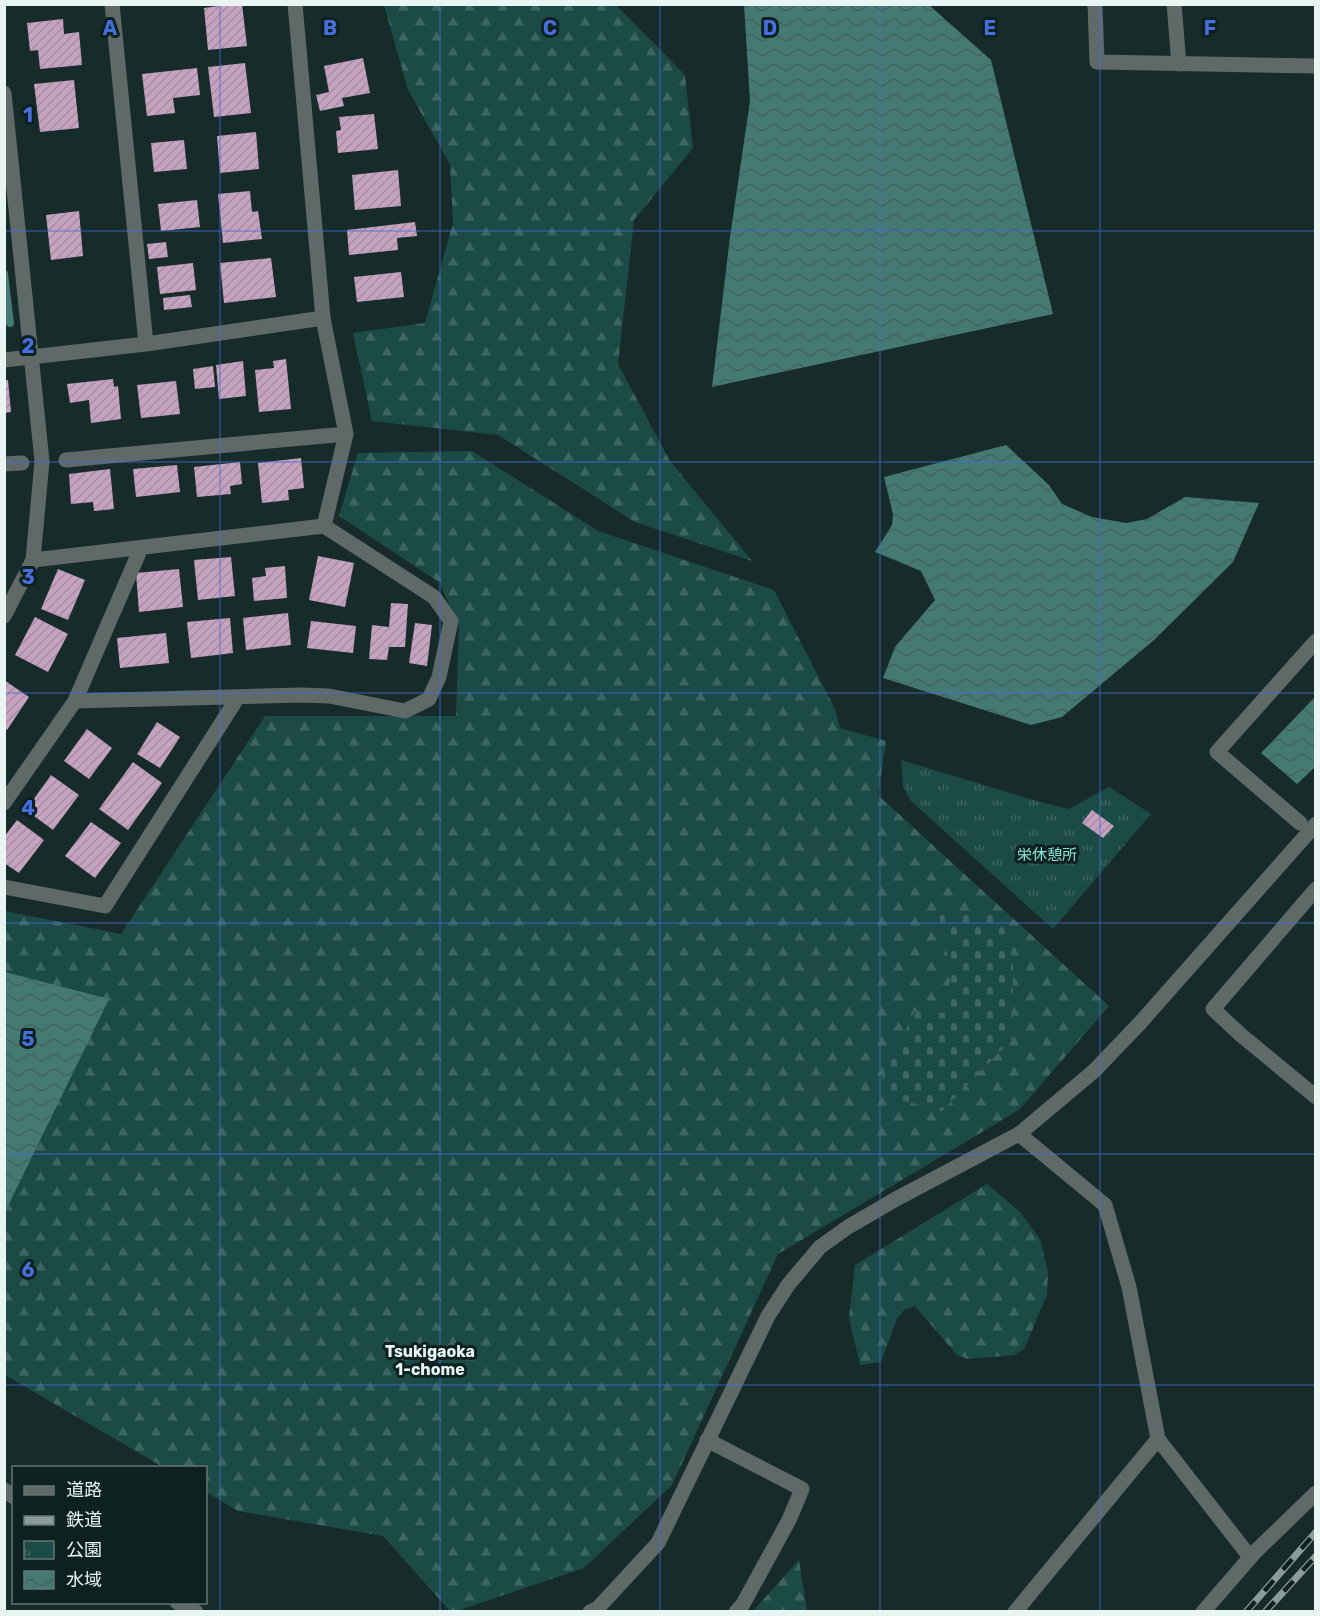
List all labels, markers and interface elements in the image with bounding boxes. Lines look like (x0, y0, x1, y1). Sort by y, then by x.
text: A (103, 16, 118, 40)
text: B (323, 16, 337, 40)
text: C (543, 16, 557, 40)
text: D (763, 16, 777, 40)
text: E (984, 16, 996, 40)
text: F (1204, 16, 1216, 40)
text: 1 (23, 103, 33, 127)
text: 2 (22, 334, 35, 358)
text: 3 (21, 565, 35, 589)
text: 4 (21, 796, 35, 820)
park label: 栄休憩所 (1017, 846, 1077, 864)
text: 5 (22, 1027, 35, 1051)
text: 6 (21, 1258, 35, 1282)
district label: Tsukigaoka 1-chome (385, 1342, 475, 1379)
legend (12, 1466, 207, 1604)
text: 道路 (66, 1479, 102, 1501)
text: 鉄道 (66, 1509, 102, 1531)
text: 公園 (66, 1539, 102, 1561)
text: 水域 (66, 1569, 102, 1591)

